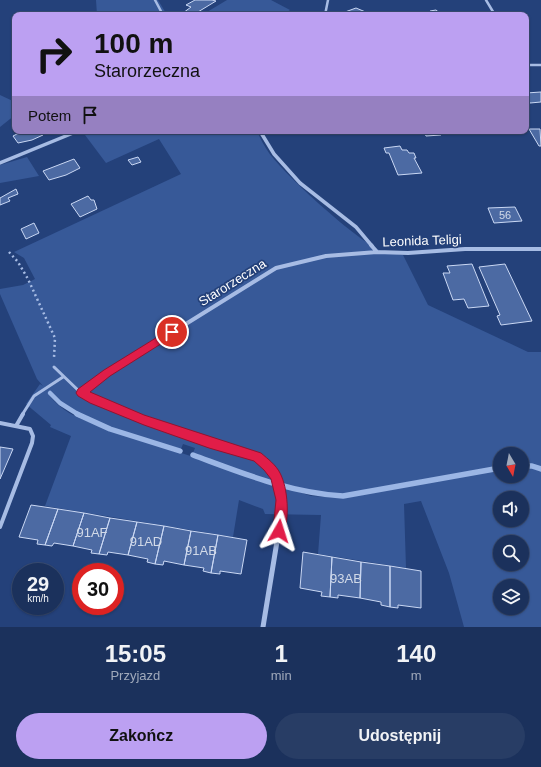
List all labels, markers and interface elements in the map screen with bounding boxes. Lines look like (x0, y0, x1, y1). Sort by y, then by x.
icon: right (28, 28, 80, 80)
text: 100 m (94, 28, 173, 59)
text: Starorzeczna (94, 61, 200, 81)
icon: arrive (79, 104, 101, 126)
text: Potem (28, 107, 71, 124)
house number: 56 (499, 209, 511, 221)
street label: Leonida Teligi (382, 232, 462, 249)
street label: Starorzeczna (196, 255, 269, 309)
pin (155, 315, 189, 349)
icon: arrive (161, 321, 183, 343)
north arrow (493, 447, 529, 483)
map controls (493, 447, 529, 615)
button: sound (493, 491, 529, 527)
position arrow (258, 510, 300, 552)
house number: 91AF (76, 525, 108, 540)
house number: 91AD (130, 534, 162, 549)
button: search (493, 535, 529, 571)
house number: 91AB (185, 543, 217, 558)
speed limit sign: 30 (72, 563, 124, 615)
house number: 93AB (330, 571, 362, 586)
text: 29 (27, 573, 49, 595)
button: layers (493, 579, 529, 615)
text: km/h (27, 593, 49, 604)
text: 15:05 (105, 640, 166, 667)
text: 1 (274, 640, 288, 667)
text: 140 (396, 640, 436, 667)
text: Przyjazd (110, 668, 160, 683)
text: min (271, 668, 292, 683)
text: m (411, 668, 422, 683)
button: Zakończ (16, 713, 267, 759)
button: Udostępnij (275, 713, 525, 759)

